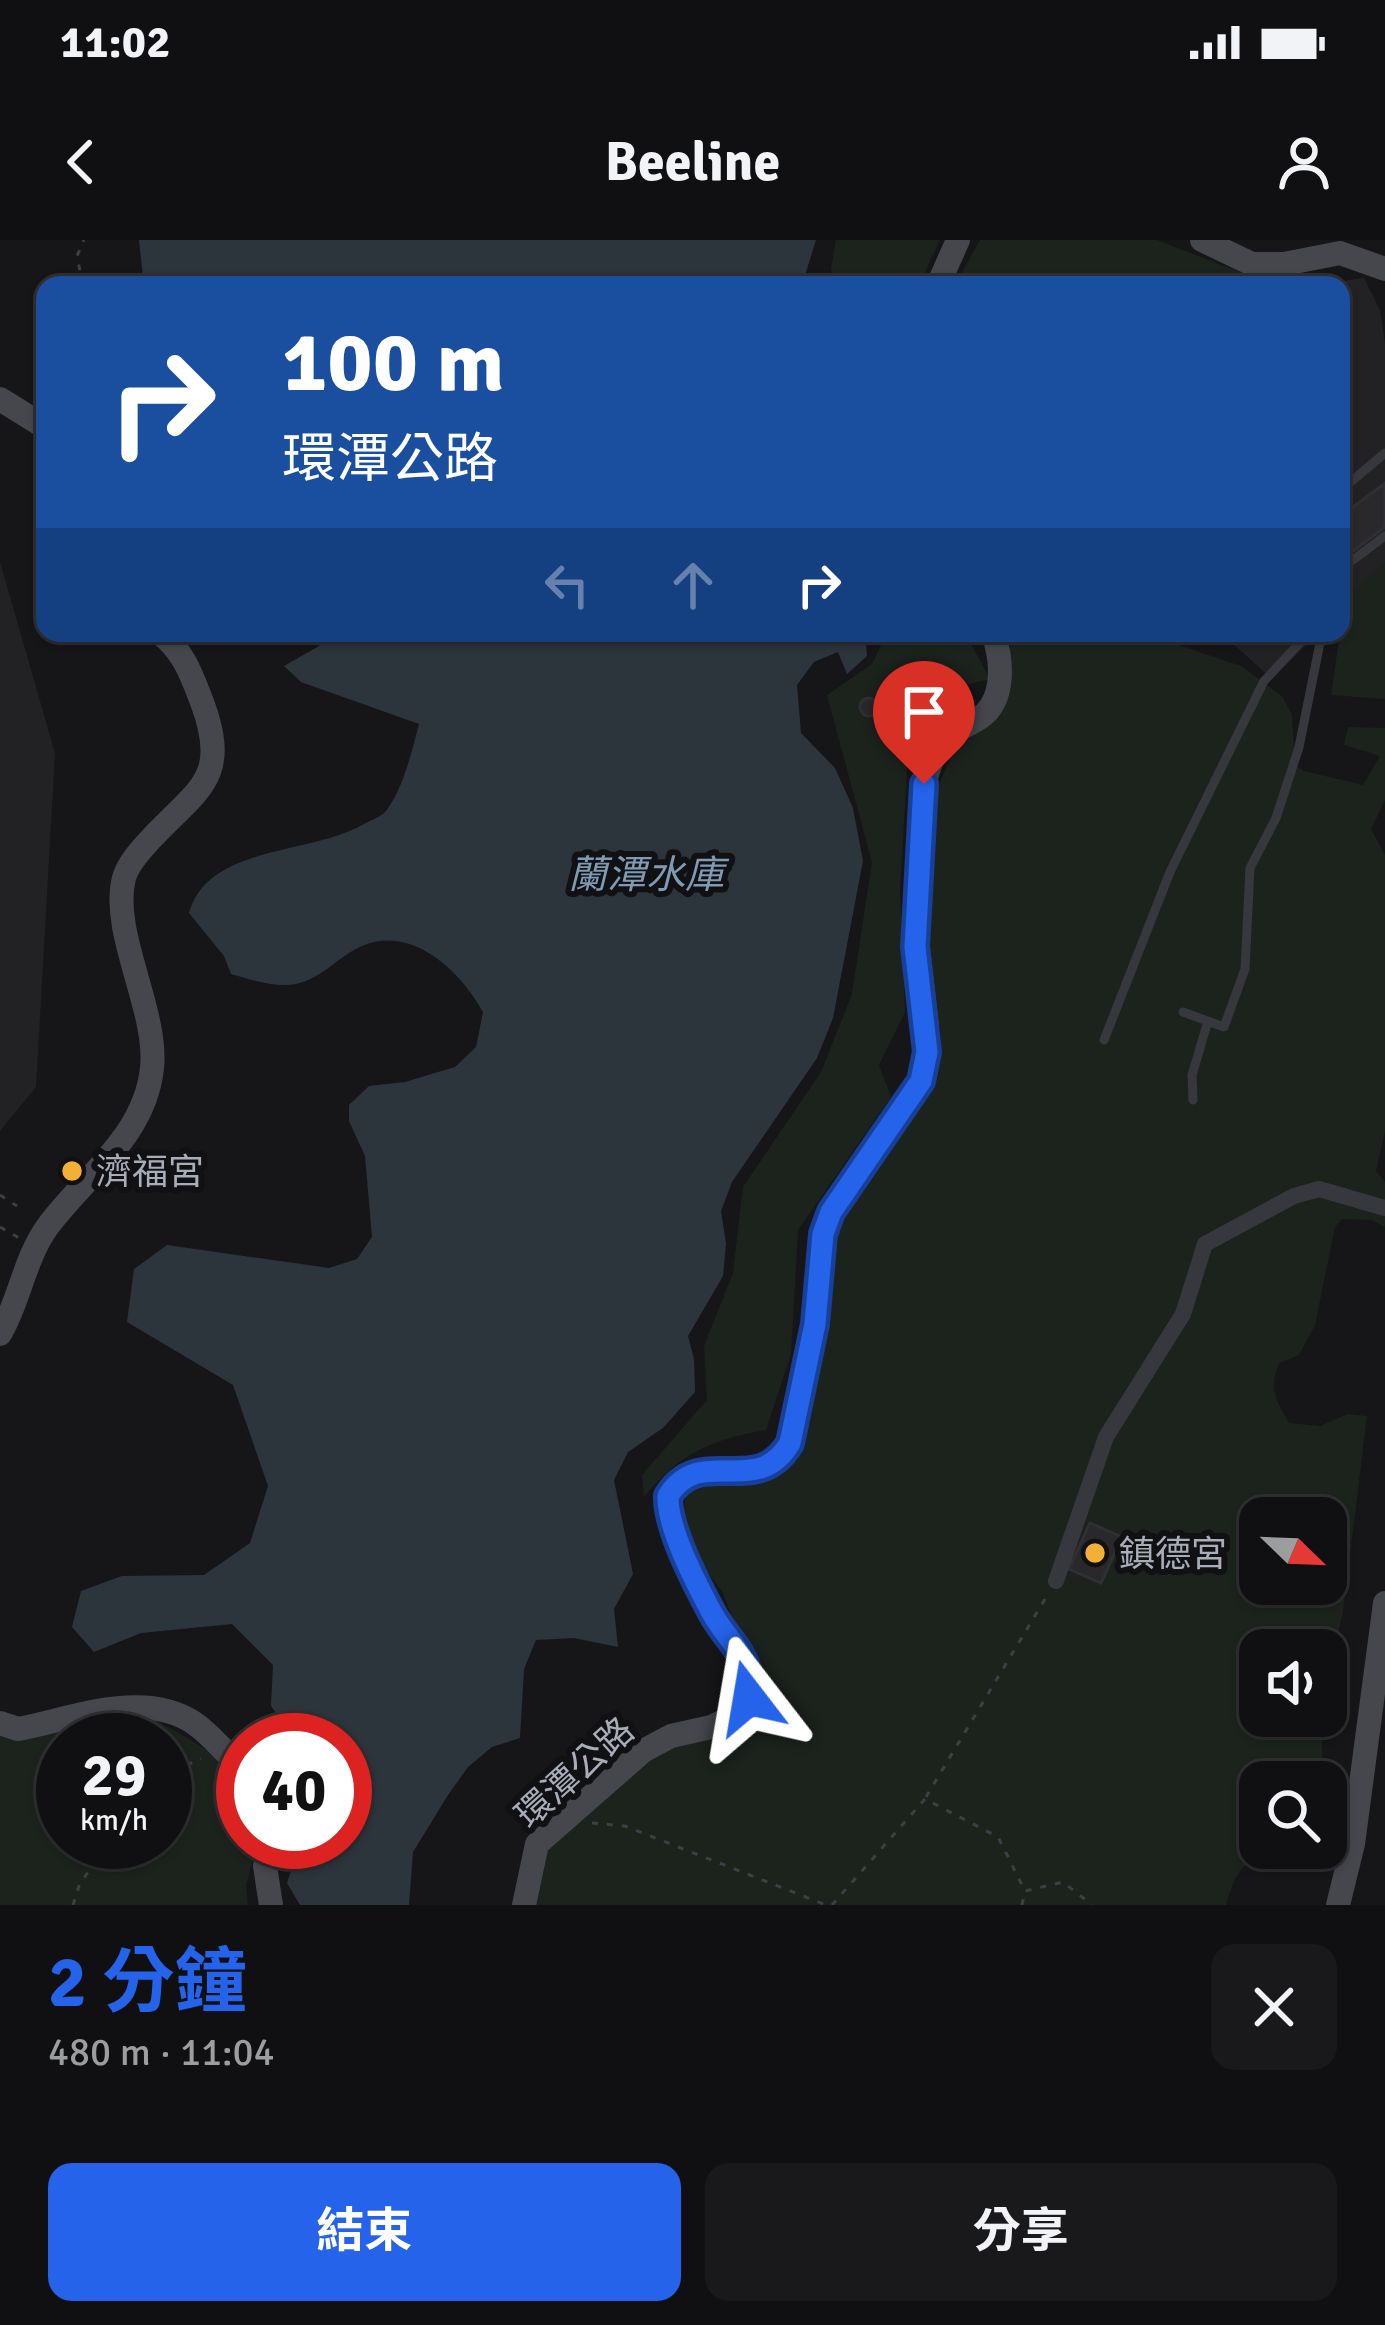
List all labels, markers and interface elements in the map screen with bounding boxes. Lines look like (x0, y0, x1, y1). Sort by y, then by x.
text: 11:02 (60, 15, 170, 70)
icon: back (48, 129, 114, 195)
text: Beeline (605, 129, 780, 196)
icon: person (1271, 129, 1337, 195)
text: 100 m (282, 311, 504, 415)
icon: right (84, 324, 240, 480)
text: 環潭公路 (282, 426, 498, 493)
icon: left (534, 552, 600, 618)
icon: ahead (660, 552, 726, 618)
icon: right (786, 552, 852, 618)
pin (873, 661, 975, 784)
icon: arrive (891, 679, 957, 745)
water label: 蘭潭水庫 (568, 851, 730, 899)
place label: 濟福宮 (96, 1150, 204, 1195)
marker: 濟福宮 (59, 1158, 85, 1184)
north arrow (1239, 1497, 1347, 1605)
map controls (1239, 1497, 1347, 1869)
place label: 鎮德宮 (1119, 1532, 1227, 1577)
marker: 鎮德宮 (1082, 1540, 1108, 1566)
button: sound (1239, 1629, 1347, 1737)
position arrow (686, 1635, 812, 1761)
street label: 環潭公路 (506, 1708, 644, 1838)
speed limit sign: 40 (216, 1713, 372, 1869)
text: 29 (82, 1739, 146, 1813)
button: search (1239, 1761, 1347, 1869)
text: km/h (80, 1802, 148, 1839)
text: 2 分鐘 (48, 1938, 247, 2027)
button: close (1211, 1944, 1337, 2070)
text: 480 m · 11:04 (48, 2028, 275, 2076)
button: 結束 (48, 2163, 681, 2301)
button: 分享 (705, 2163, 1337, 2301)

